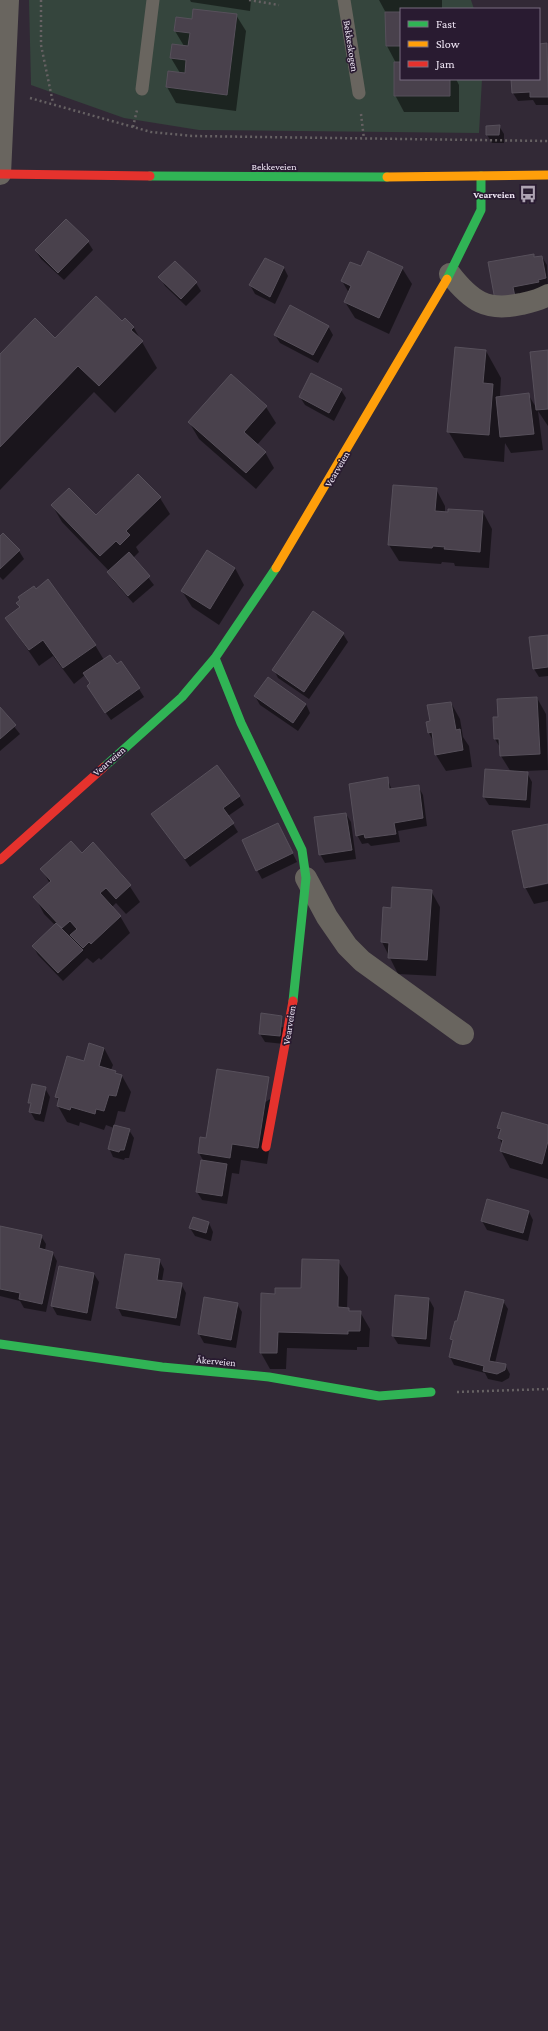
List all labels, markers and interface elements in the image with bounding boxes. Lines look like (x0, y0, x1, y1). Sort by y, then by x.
legend (400, 8, 540, 80)
text: Fast (436, 17, 457, 31)
street label: Bekkeskogen (342, 20, 361, 73)
text: Slow (436, 37, 460, 51)
text: Jam (435, 57, 455, 71)
street label: Bekkeveien (251, 161, 297, 172)
bus stop icon: Vearveien (518, 184, 538, 204)
place label: Vearveien (472, 189, 515, 200)
street label: Vearveien (322, 449, 352, 489)
street label: Vearveien (91, 744, 128, 778)
street label: Vearveien (281, 1004, 298, 1045)
street label: Åkerveien (196, 1354, 237, 1368)

